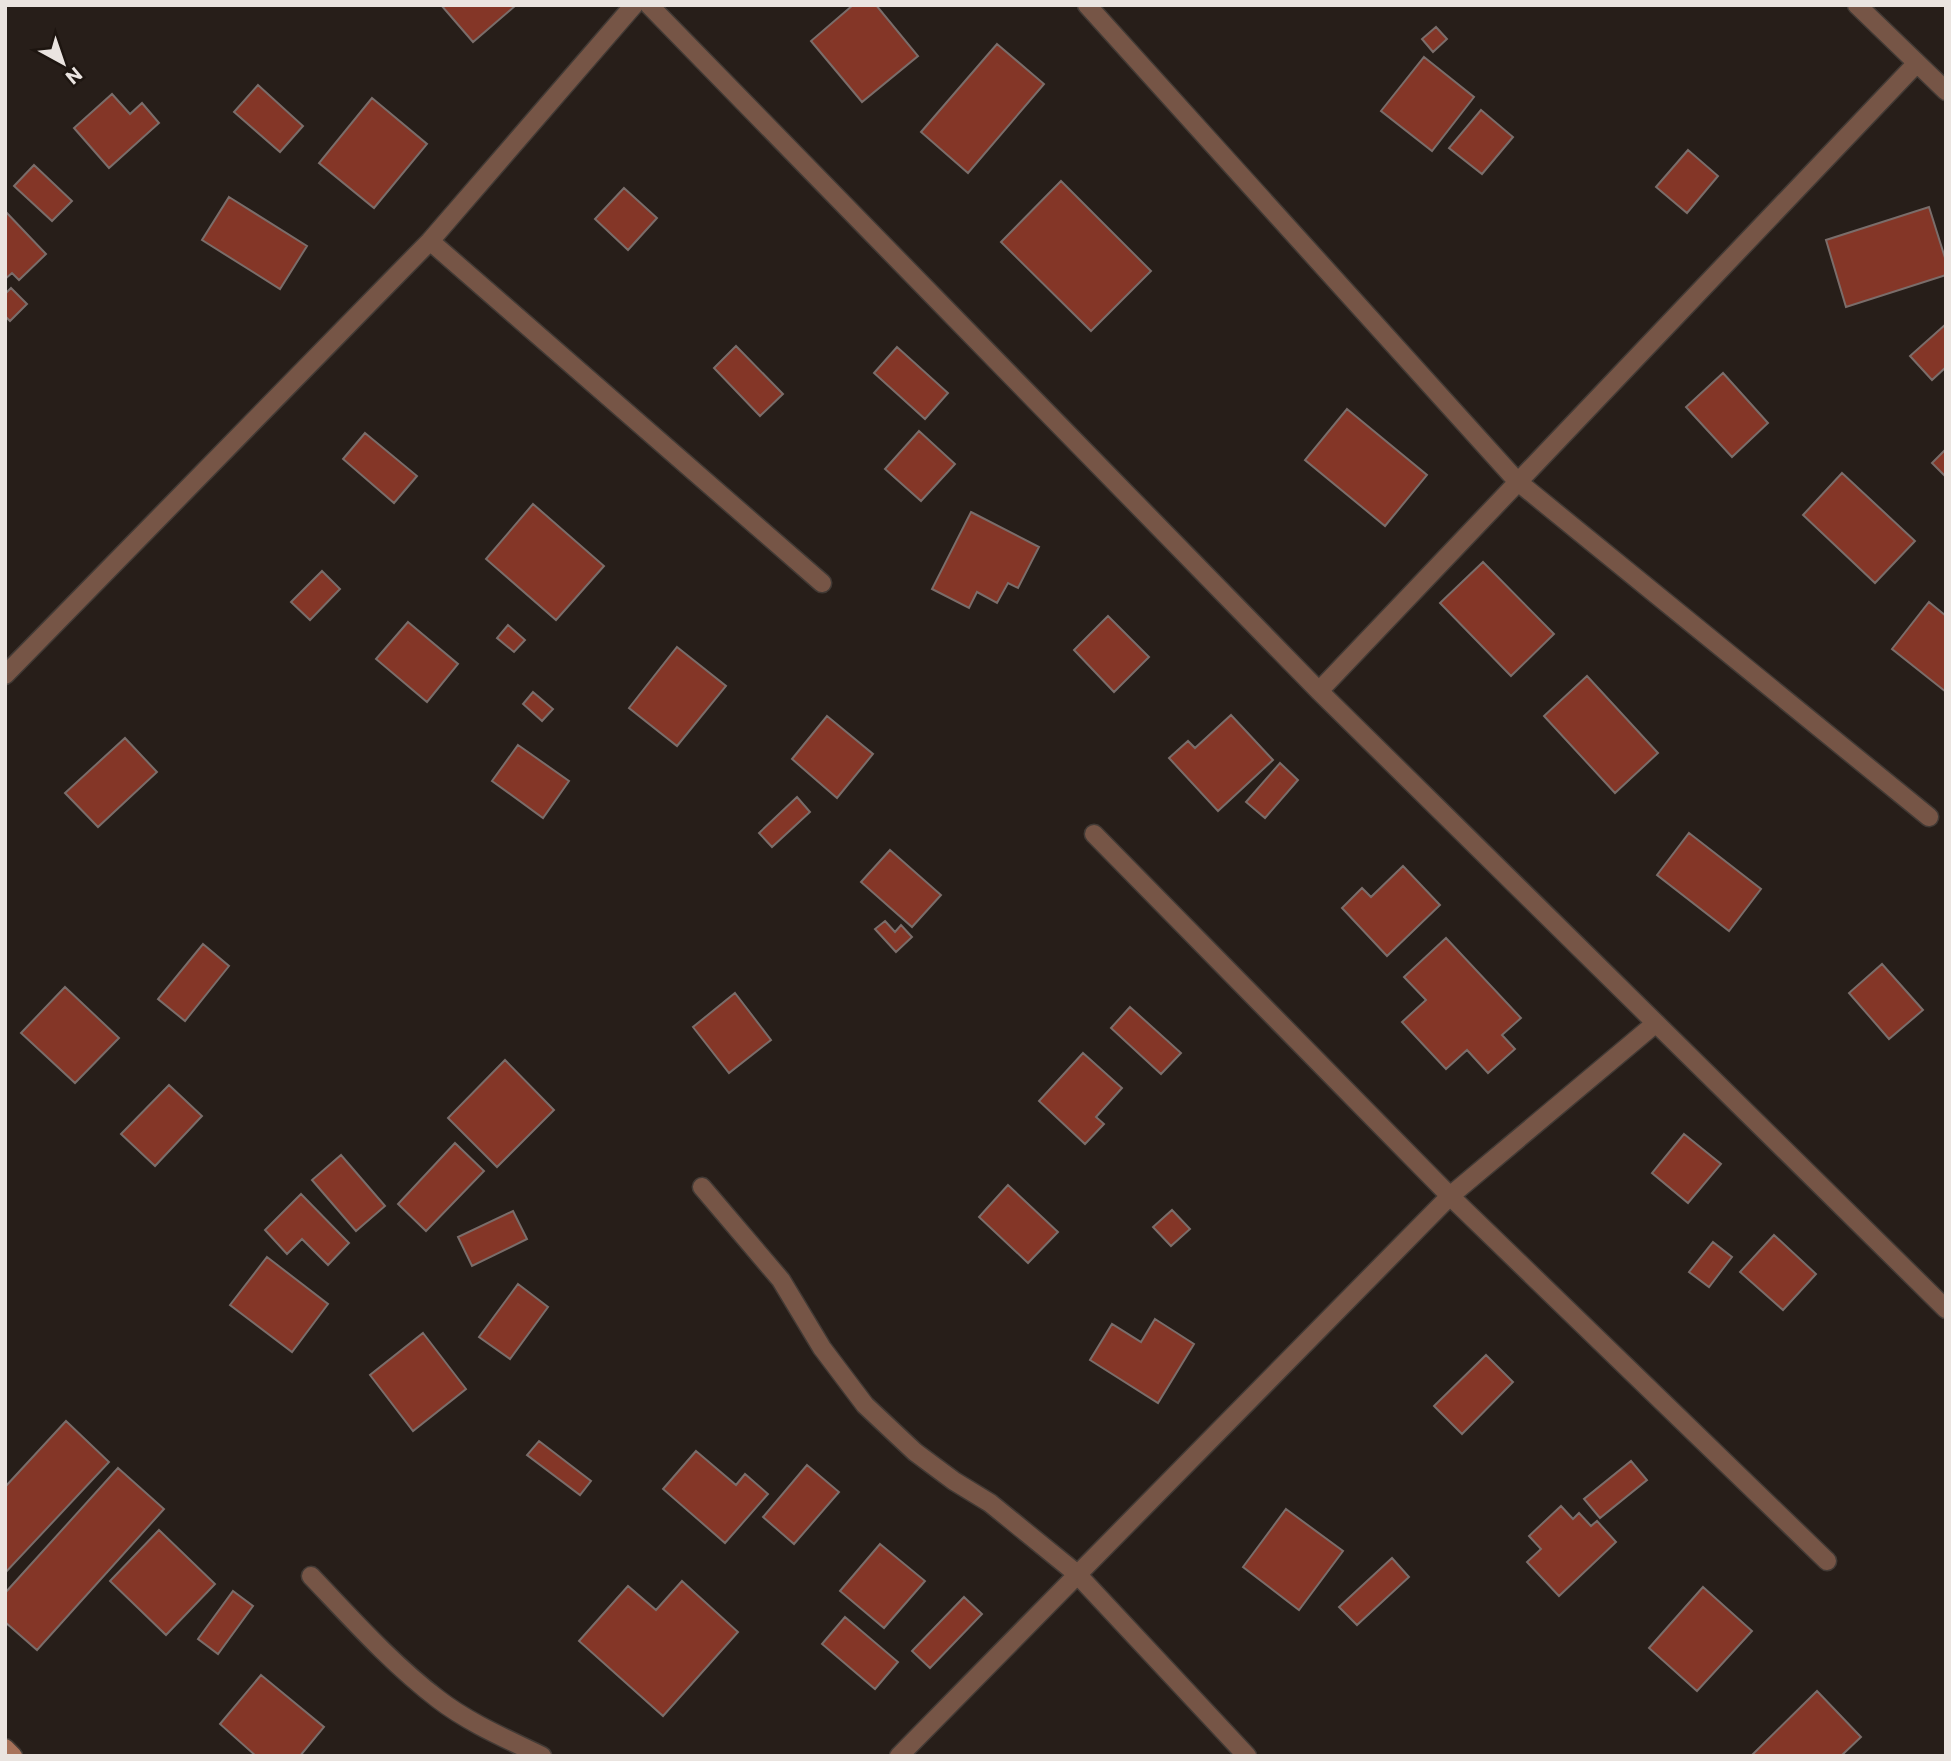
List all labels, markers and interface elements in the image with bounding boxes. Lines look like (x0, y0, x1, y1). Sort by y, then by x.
north arrow (28, 28, 98, 98)
text: N (61, 63, 87, 90)

